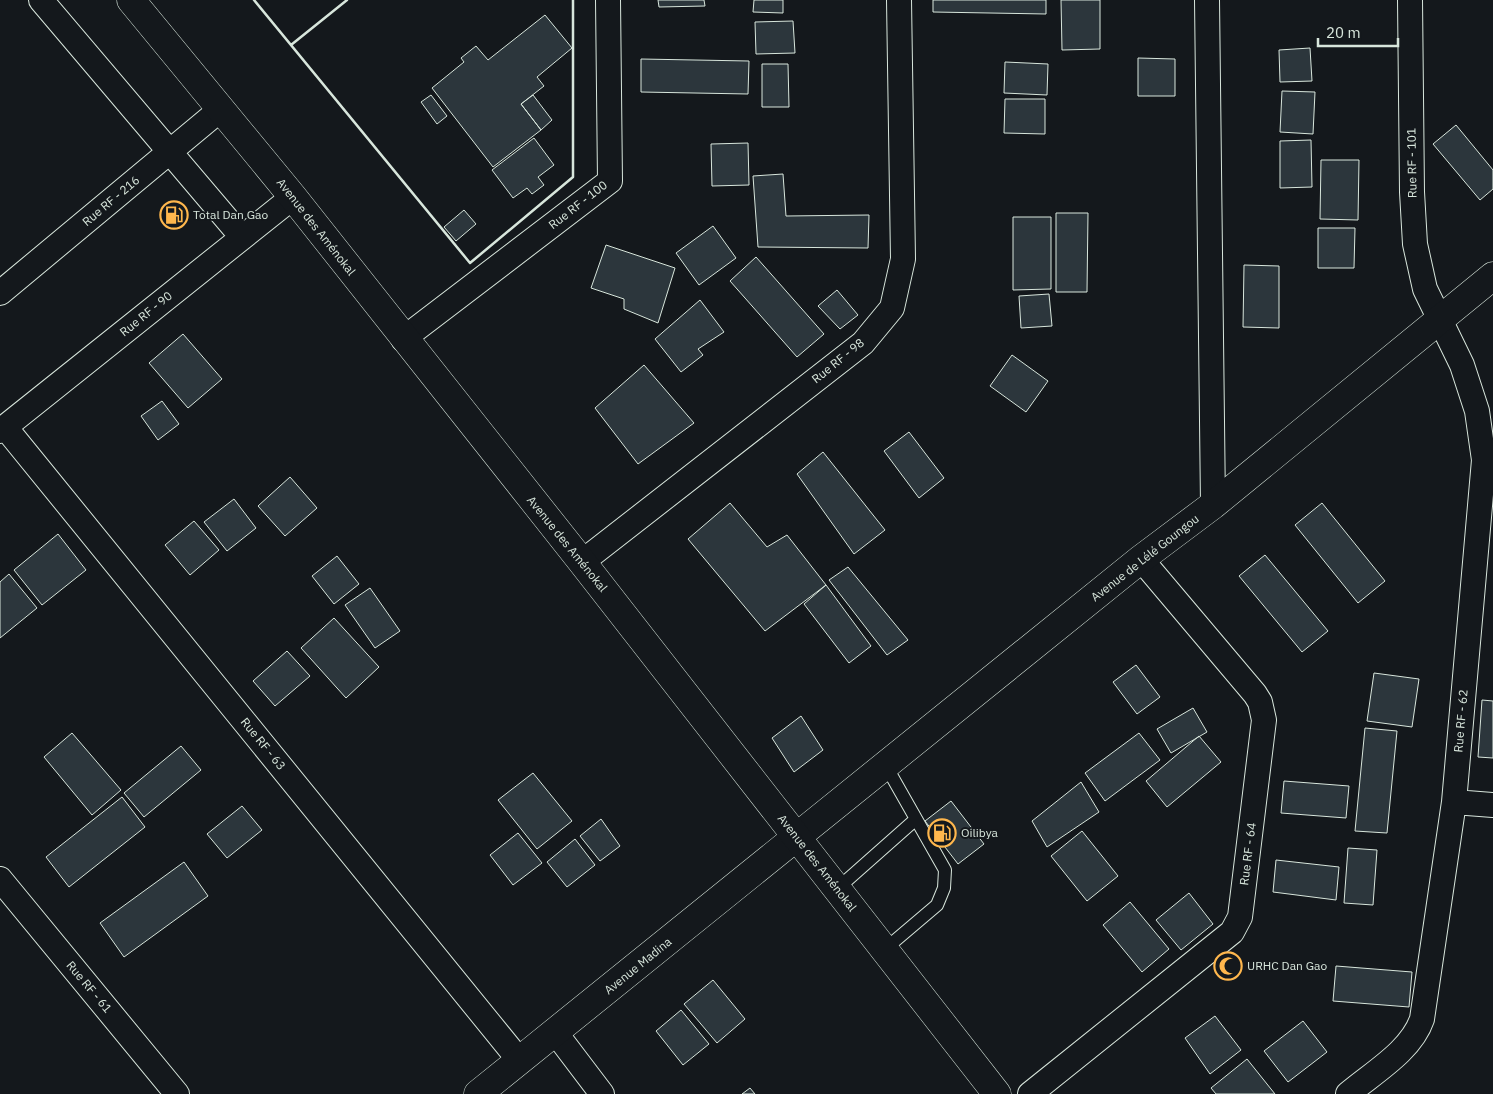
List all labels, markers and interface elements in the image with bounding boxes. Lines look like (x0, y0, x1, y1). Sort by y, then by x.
scale bar (1318, 15, 1398, 47)
text: 20 m (1326, 23, 1361, 42)
street label: Rue RF - 101 (1403, 128, 1420, 198)
street label: Rue RF - 216 (79, 172, 142, 229)
street label: Avenue des Aménokal (274, 175, 359, 278)
street label: Rue RF - 100 (545, 177, 610, 232)
fuel station icon: Total Dan Gao (159, 200, 189, 230)
place label: Total Dan Gao (193, 207, 268, 222)
street label: Rue RF - 90 (116, 288, 175, 339)
street label: Rue RF - 98 (808, 335, 867, 386)
street label: Avenue des Aménokal (524, 493, 611, 595)
street label: Avenue de Lélé Goungou (1088, 511, 1202, 604)
street label: Rue RF - 62 (1450, 689, 1471, 753)
street label: Rue RF - 63 (238, 714, 289, 773)
street label: Avenue des Aménokal (775, 811, 860, 914)
fuel station icon: Oilibya (927, 818, 957, 848)
street label: Rue RF - 64 (1236, 822, 1259, 886)
place label: Oilibya (961, 825, 998, 840)
street label: Avenue Madina (601, 934, 675, 997)
mosque icon: URHC Dan Gao (1213, 951, 1243, 981)
street label: Rue RF - 61 (63, 958, 115, 1016)
place label: URHC Dan Gao (1247, 958, 1327, 973)

